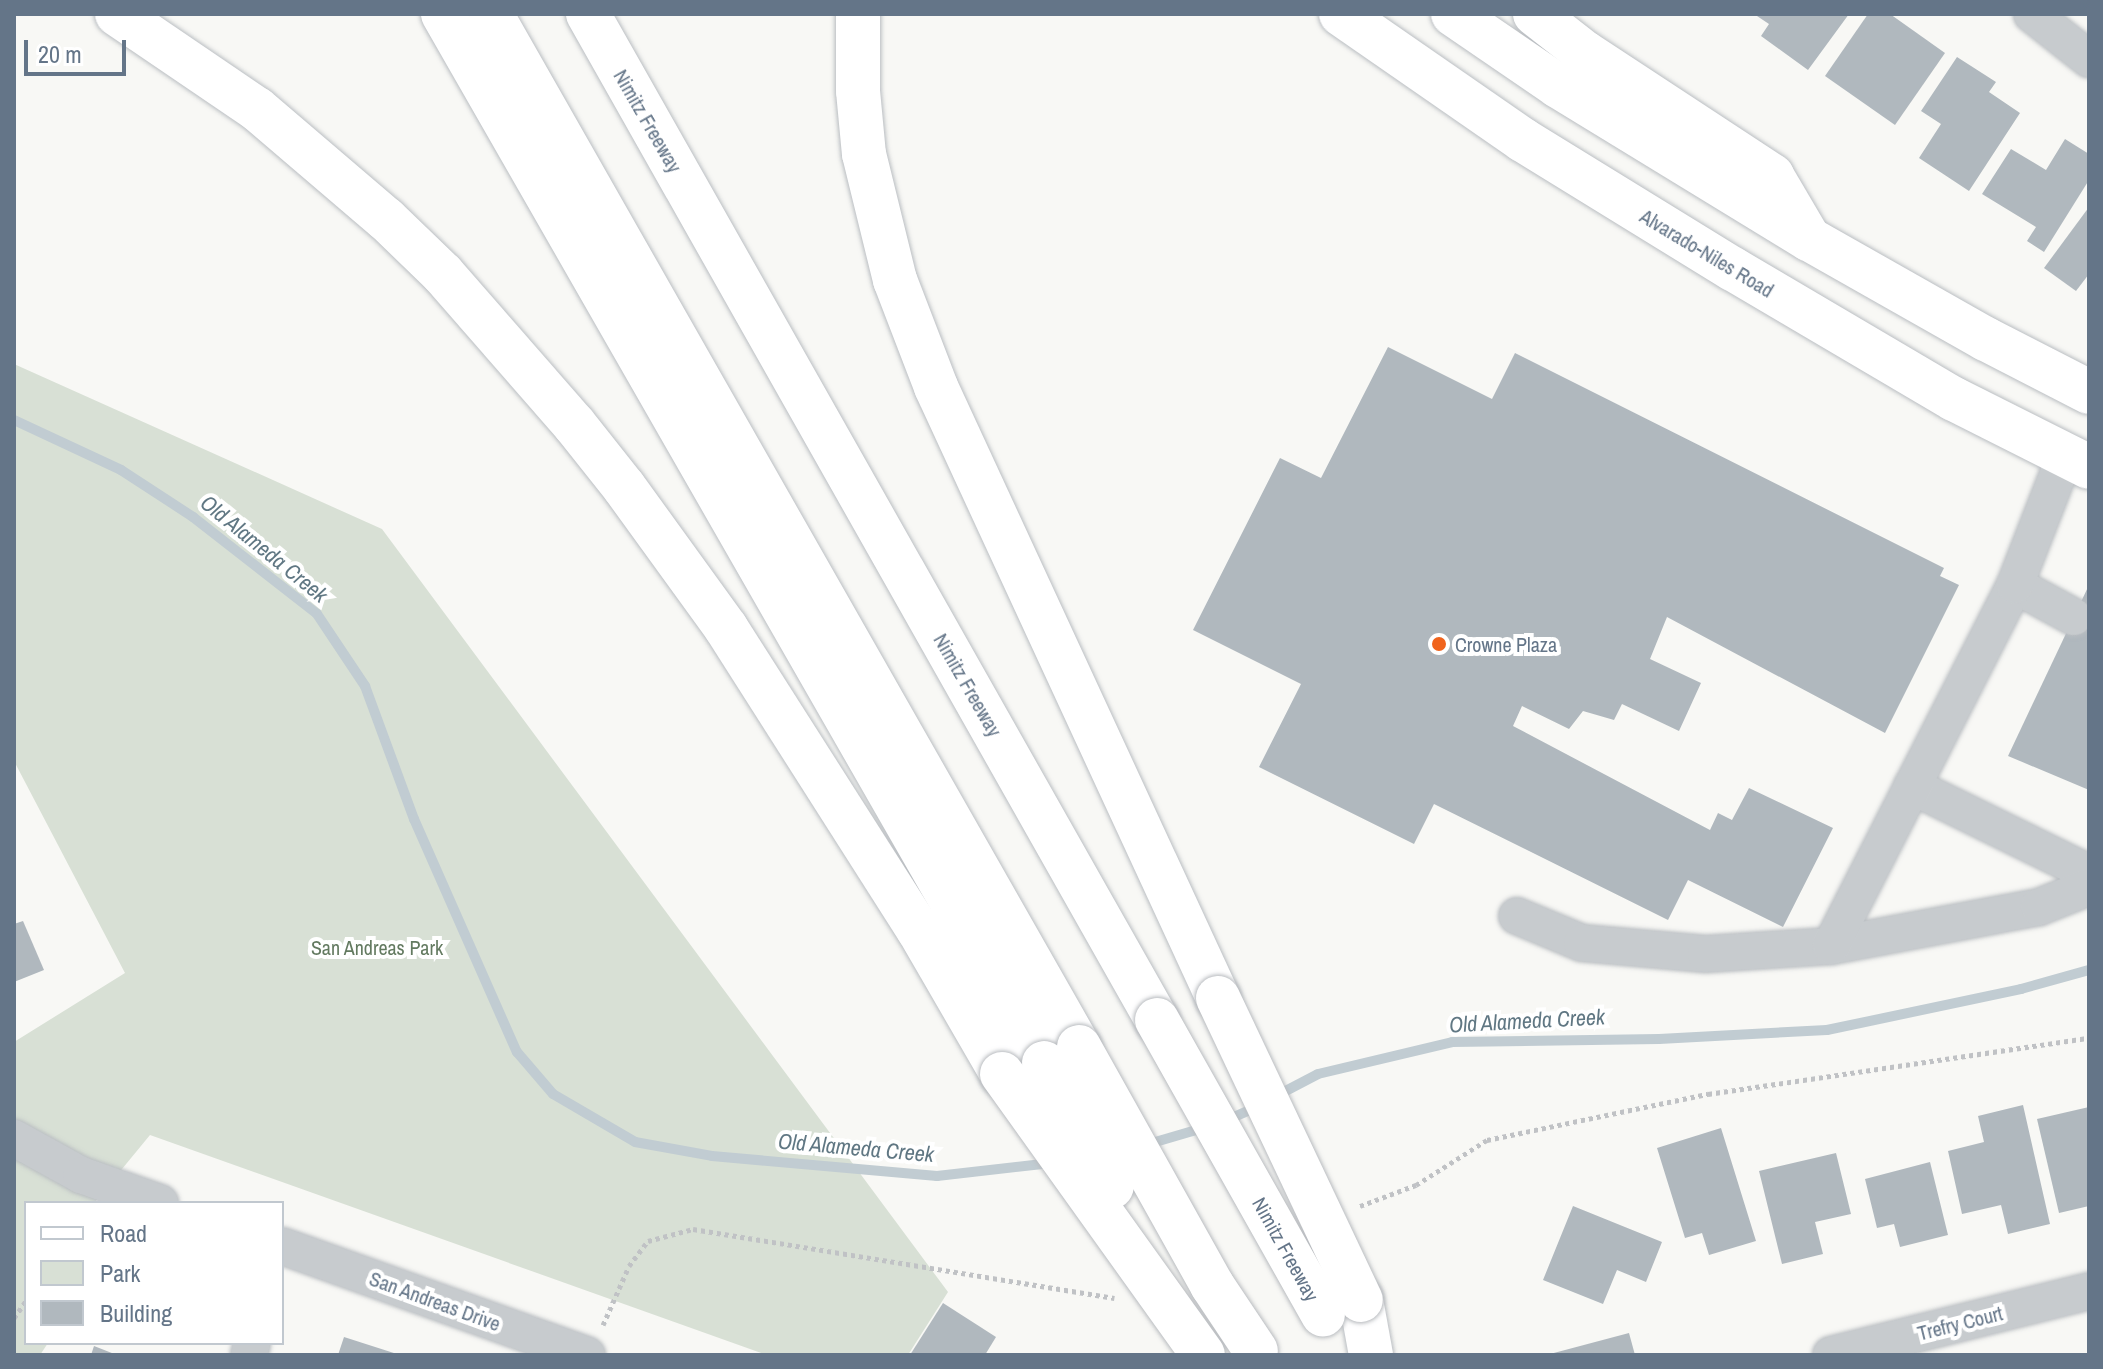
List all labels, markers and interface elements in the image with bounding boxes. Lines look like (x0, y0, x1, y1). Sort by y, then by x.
scale bar (28, 24, 130, 74)
text: 20 m (38, 38, 82, 70)
street label: Nimitz Freeway (609, 65, 687, 177)
street label: Alvarado-Niles Road (1636, 204, 1778, 302)
water label: Old Alameda Creek (195, 489, 333, 609)
street label: Nimitz Freeway (929, 629, 1007, 741)
place label: Crowne Plaza (1455, 632, 1557, 656)
marker: Crowne Plaza (1430, 635, 1448, 653)
park label: San Andreas Park (310, 935, 444, 959)
water label: Old Alameda Creek (1448, 1004, 1606, 1038)
water label: Old Alameda Creek (776, 1128, 936, 1168)
street label: Nimitz Freeway (1248, 1193, 1324, 1305)
legend (24, 1201, 284, 1345)
text: Road (100, 1217, 147, 1249)
text: Park (100, 1257, 140, 1289)
street label: San Andreas Drive (366, 1266, 504, 1336)
text: Building (100, 1297, 172, 1329)
street label: Trefry Court (1915, 1301, 2005, 1345)

